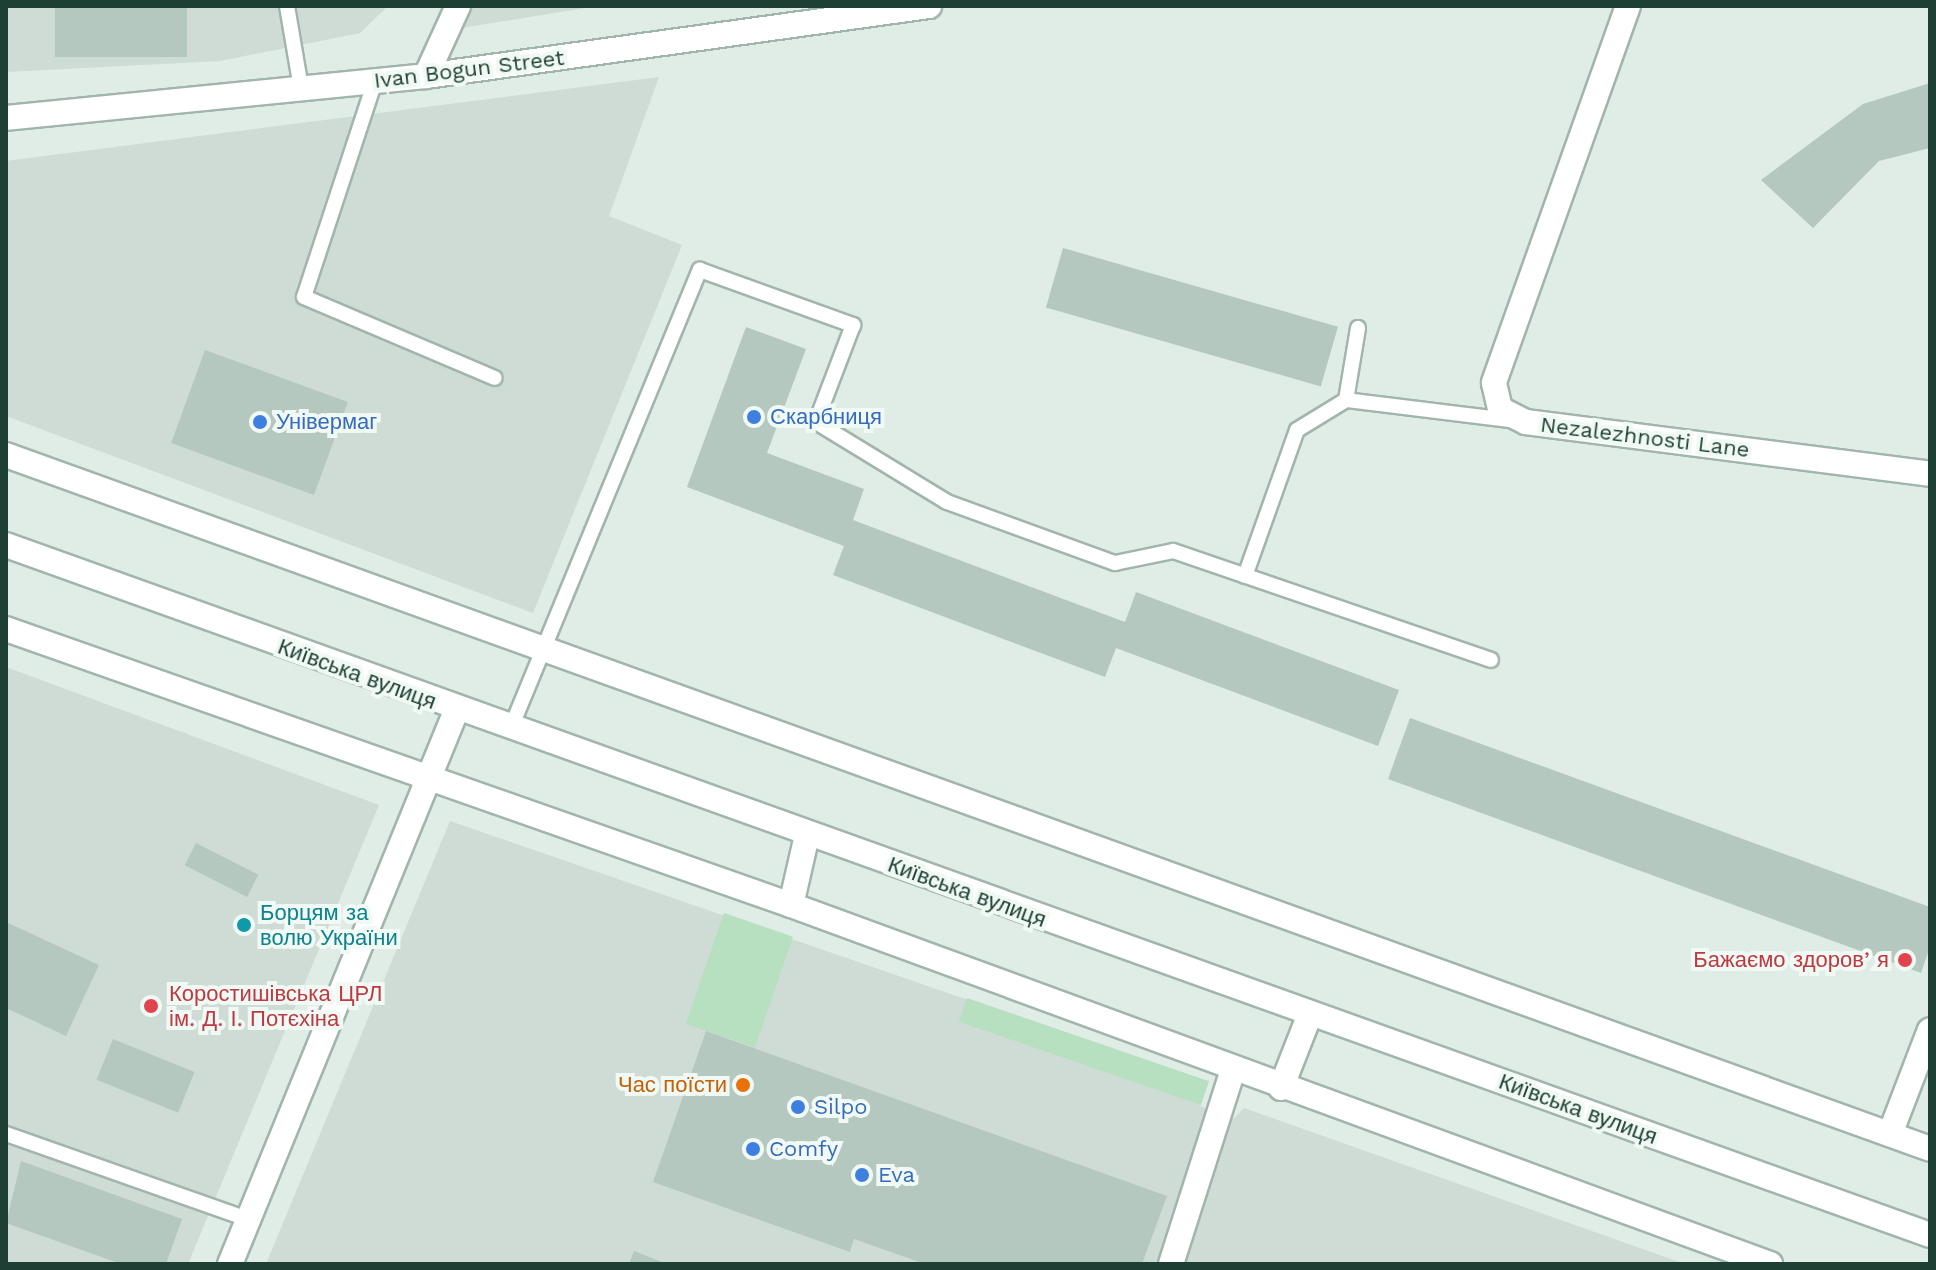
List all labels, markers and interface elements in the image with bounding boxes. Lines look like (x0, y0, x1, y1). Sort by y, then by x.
street label: Ivan Bogun Street (372, 44, 566, 94)
place label: Скарбниця (770, 404, 882, 430)
marker: Скарбниця (745, 408, 763, 426)
place label: Універмаг (276, 409, 377, 435)
street label: Nezalezhnosti Lane (1539, 411, 1751, 463)
marker: Універмаг (251, 413, 269, 431)
street label: Київська вулиця (274, 633, 440, 715)
street label: Київська вулиця (884, 851, 1050, 933)
place label: Борцям за волю України (260, 899, 398, 950)
marker: Борцям за волю України (235, 916, 253, 934)
place label: Бажаємо здоровʼя (1693, 947, 1889, 973)
marker: Бажаємо здоровʼя (1896, 951, 1914, 969)
place label: Коростишівська ЦРЛ ім. Д. І. Потєхіна (169, 980, 382, 1032)
marker: Коростишівська ЦРЛ ім. Д. І. Потєхіна (140, 995, 162, 1017)
street label: Київська вулиця (1495, 1068, 1661, 1150)
place label: Час поїсти (618, 1072, 727, 1098)
marker: Час поїсти (734, 1076, 752, 1094)
place label: Silpo (814, 1094, 868, 1120)
marker: Silpo (789, 1098, 807, 1116)
place label: Comfy (769, 1136, 838, 1162)
marker: Comfy (744, 1140, 762, 1158)
place label: Eva (878, 1162, 915, 1188)
marker: Eva (853, 1166, 871, 1184)

